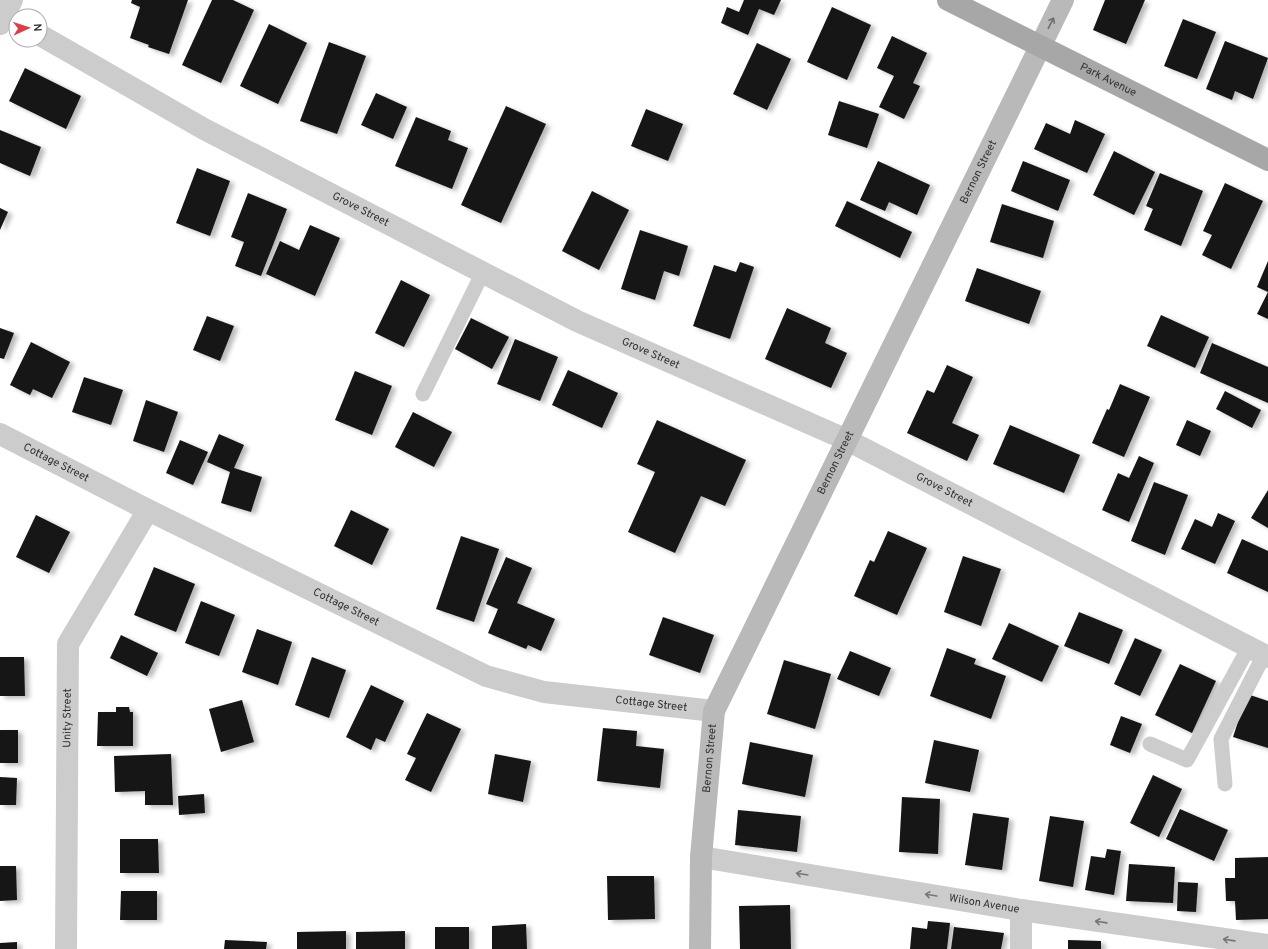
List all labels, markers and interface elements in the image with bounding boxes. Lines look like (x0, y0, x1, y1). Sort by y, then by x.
north arrow (8, 8, 48, 48)
one-way arrow (1048, 17, 1055, 29)
text: N (30, 23, 44, 32)
street label: Park Avenue (1077, 60, 1139, 100)
street label: Bernon Street (957, 138, 1000, 206)
street label: Grove Street (330, 189, 391, 230)
street label: Grove Street (619, 335, 682, 372)
street label: Bernon Street (814, 429, 857, 497)
street label: Cottage Street (21, 440, 91, 486)
street label: Grove Street (913, 470, 975, 511)
street label: Cottage Street (311, 585, 382, 629)
street label: Unity Street (60, 688, 75, 748)
street label: Cottage Street (615, 693, 688, 715)
street label: Bernon Street (700, 723, 720, 793)
one-way arrow (796, 870, 809, 878)
one-way arrow (925, 891, 938, 899)
street label: Wilson Avenue (948, 891, 1021, 917)
one-way arrow (1095, 918, 1108, 926)
one-way arrow (1223, 936, 1236, 944)

